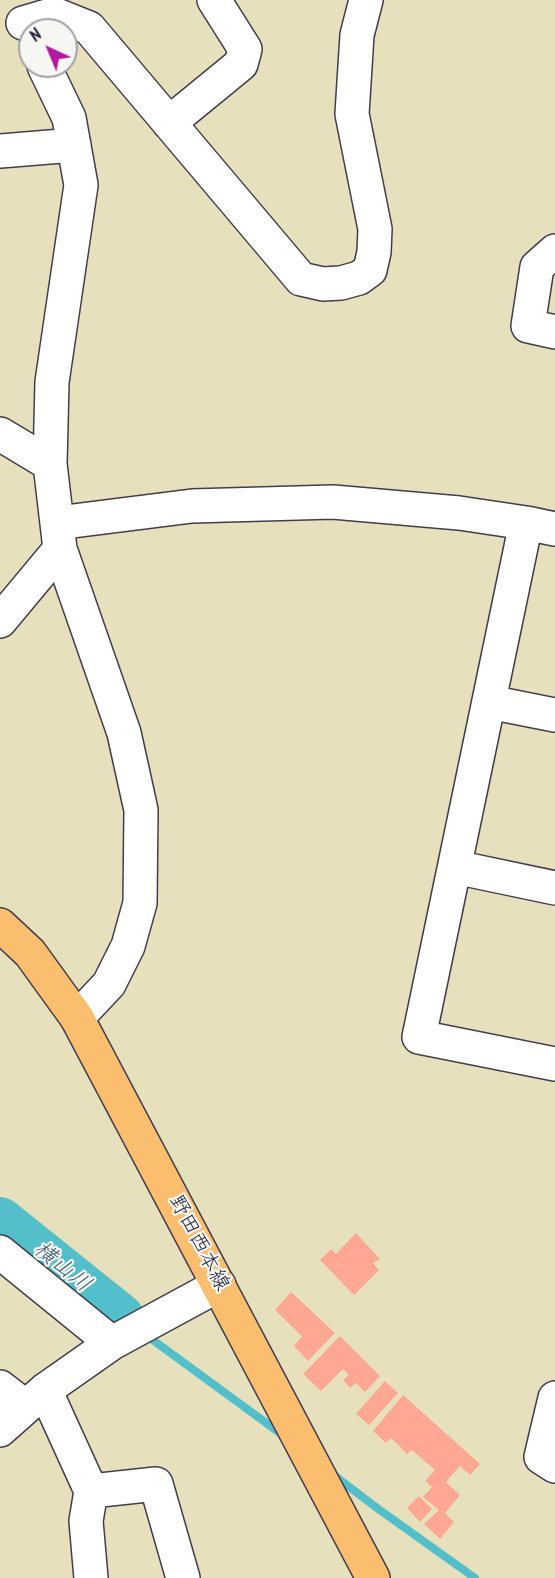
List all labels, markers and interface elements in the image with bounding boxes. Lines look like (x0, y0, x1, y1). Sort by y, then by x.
north arrow (18, 18, 78, 78)
text: N (24, 24, 49, 49)
street label: 野田西本線 (161, 1192, 233, 1296)
water label: 横山川 (27, 1238, 95, 1300)

